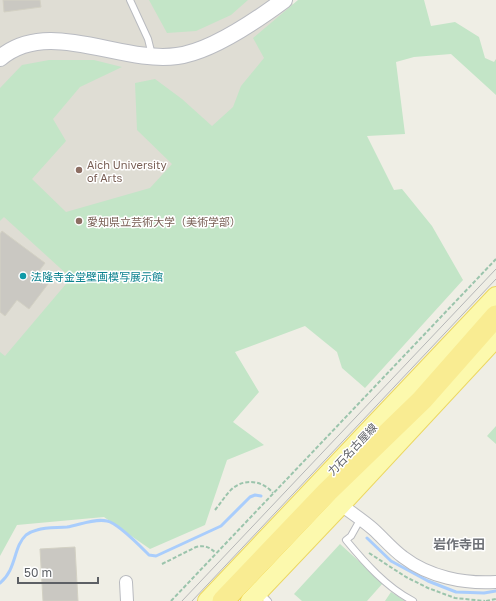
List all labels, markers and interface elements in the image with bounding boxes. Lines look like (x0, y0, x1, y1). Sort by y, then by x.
place label: Aich University of Arts (87, 158, 167, 184)
marker: Aich University of Arts (74, 165, 84, 175)
place label: 愛知県立芸術大学（美術学部） (87, 215, 241, 228)
marker: 愛知県立芸術大学（美術学部） (74, 216, 84, 226)
place label: 法隆寺金堂壁画模写展示館 (31, 270, 163, 283)
marker: 法隆寺金堂壁画模写展示館 (18, 271, 28, 281)
street label: 力石名古屋線 (325, 420, 379, 478)
district label: 岩作寺田 (433, 536, 485, 552)
scale bar (18, 559, 98, 585)
text: 50 m (24, 565, 52, 580)

